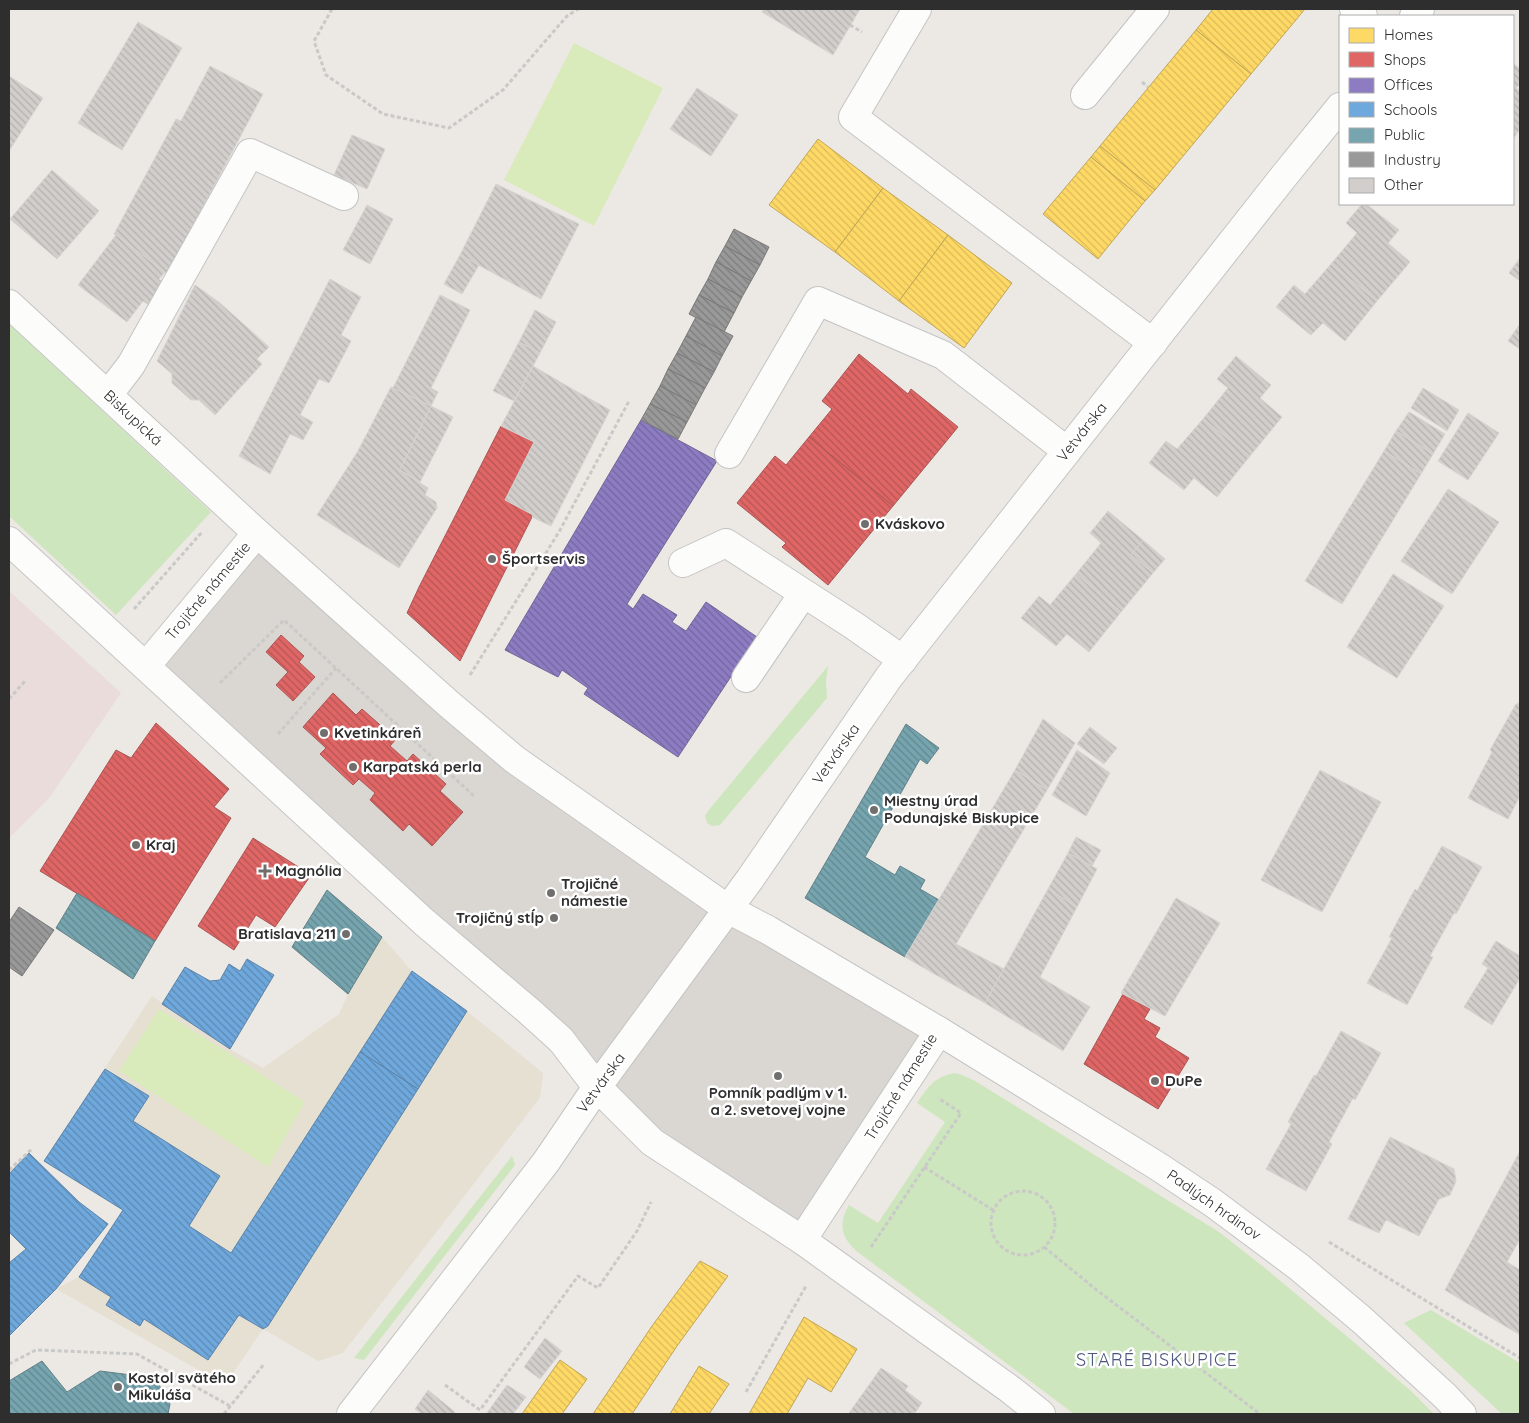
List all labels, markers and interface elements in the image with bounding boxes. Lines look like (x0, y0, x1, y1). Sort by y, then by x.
legend (1339, 15, 1514, 205)
text: Homes (1384, 25, 1433, 44)
text: Shops (1384, 50, 1426, 69)
text: Offices (1384, 75, 1433, 94)
text: Schools (1384, 100, 1437, 119)
text: Public (1384, 125, 1425, 144)
text: Industry (1384, 150, 1441, 169)
text: Other (1384, 175, 1424, 194)
street label: Biskupická (100, 386, 167, 450)
street label: Vetvárska (1053, 398, 1111, 465)
place label: Kváskovo (875, 514, 945, 533)
marker: Kváskovo (859, 518, 871, 530)
street label: Trojičné námestie (161, 538, 254, 644)
place label: Športservis (502, 549, 585, 568)
marker: Športservis (486, 553, 498, 565)
street label: Vetvárska (808, 720, 863, 788)
place label: Kvetinkáreň (334, 723, 421, 742)
marker: Kvetinkáreň (318, 727, 330, 739)
place label: Karpatská perla (363, 757, 482, 776)
marker: Karpatská perla (347, 761, 359, 773)
place label: Miestny úrad Podunajské Biskupice (884, 791, 1039, 827)
marker: Miestny úrad Podunajské Biskupice (868, 804, 880, 816)
place label: Kraj (146, 835, 176, 854)
marker: Kraj (130, 839, 142, 851)
place label: Magnólia (275, 861, 342, 880)
marker: Magnólia (259, 865, 271, 877)
place label: Trojičné námestie (561, 874, 628, 910)
marker: Trojičné námestie (545, 887, 557, 899)
place label: Trojičný stĺp (456, 908, 544, 927)
marker: Trojičný stĺp (548, 912, 560, 924)
place label: Bratislava 211 (238, 924, 336, 943)
marker: Bratislava 211 (340, 928, 352, 940)
street label: Trojičné námestie (860, 1030, 941, 1144)
street label: Vetvárska (572, 1049, 629, 1117)
marker: Pomník padlým v 1. a 2. svetovej vojne (772, 1070, 784, 1082)
place label: DuPe (1165, 1071, 1202, 1090)
marker: DuPe (1149, 1075, 1161, 1087)
place label: Pomník padlým v 1. a 2. svetovej vojne (709, 1083, 847, 1119)
street label: Padlých hrdinov (1163, 1165, 1265, 1244)
district label: STARÉ BISKUPICE (1076, 1348, 1238, 1371)
place label: Kostol svätého Mikuláša (128, 1368, 236, 1404)
marker: Kostol svätého Mikuláša (112, 1381, 124, 1393)

